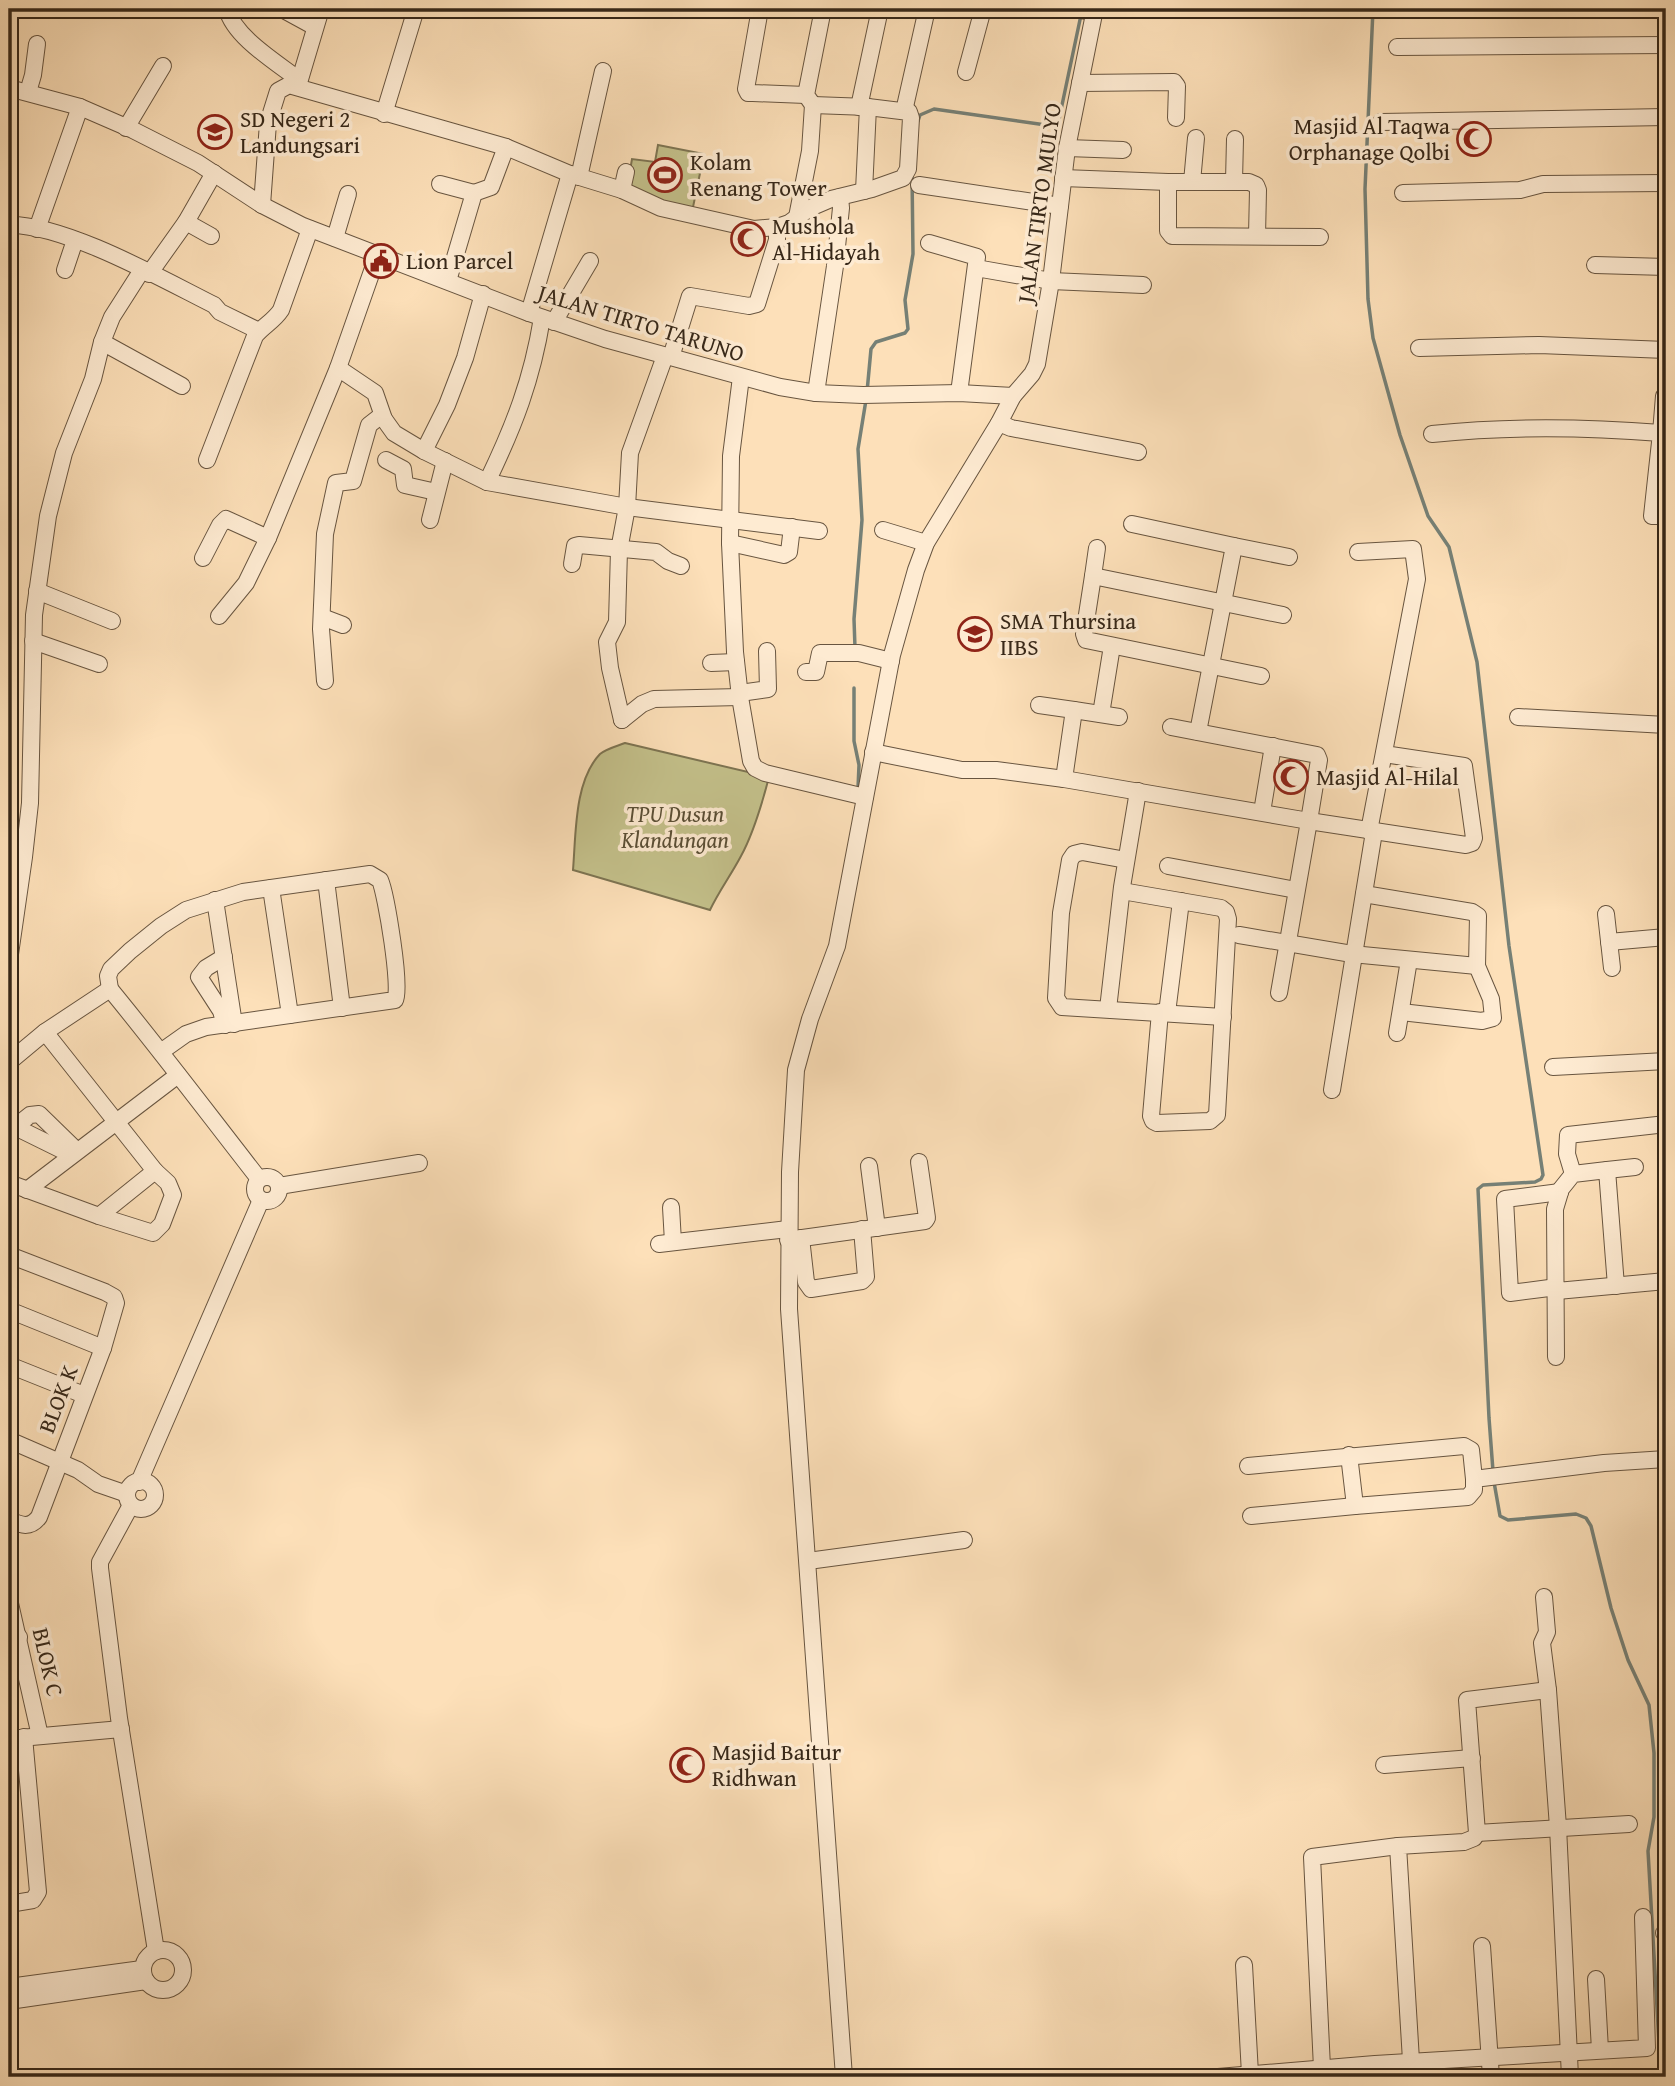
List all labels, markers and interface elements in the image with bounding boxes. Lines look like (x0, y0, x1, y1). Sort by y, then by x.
street label: JALAN TIRTO MULYO (1008, 101, 1069, 308)
place label: SD Negeri 2 Landungsari (240, 102, 360, 161)
place label: Masjid Al Taqwa Orphanage Qolbi (1289, 109, 1450, 168)
school or university icon: SD Negeri 2 Landungsari (196, 113, 234, 151)
mosque icon: Masjid Al Taqwa Orphanage Qolbi (1455, 120, 1493, 158)
place label: Kolam Renang Tower (690, 145, 827, 204)
sports icon: Kolam Renang Tower (646, 156, 684, 194)
place label: Mushola Al-Hidayah (772, 209, 880, 268)
mosque icon: Mushola Al-Hidayah (729, 220, 767, 258)
public building icon: Lion Parcel (362, 242, 400, 280)
place label: Lion Parcel (406, 244, 513, 277)
street label: JALAN TIRTO TARUNO (531, 275, 748, 370)
place label: SMA Thursina IIBS (1000, 604, 1136, 663)
school or university icon: SMA Thursina IIBS (956, 615, 994, 653)
mosque icon: Masjid Al-Hilal (1272, 758, 1310, 796)
place label: Masjid Al-Hilal (1316, 760, 1459, 793)
park label: TPU Dusun Klandungan (620, 797, 729, 856)
street label: BLOK K (29, 1360, 86, 1438)
street label: BLOK C (25, 1624, 72, 1699)
place label: Masjid Baitur Ridhwan (712, 1735, 842, 1794)
mosque icon: Masjid Baitur Ridhwan (668, 1746, 706, 1784)

